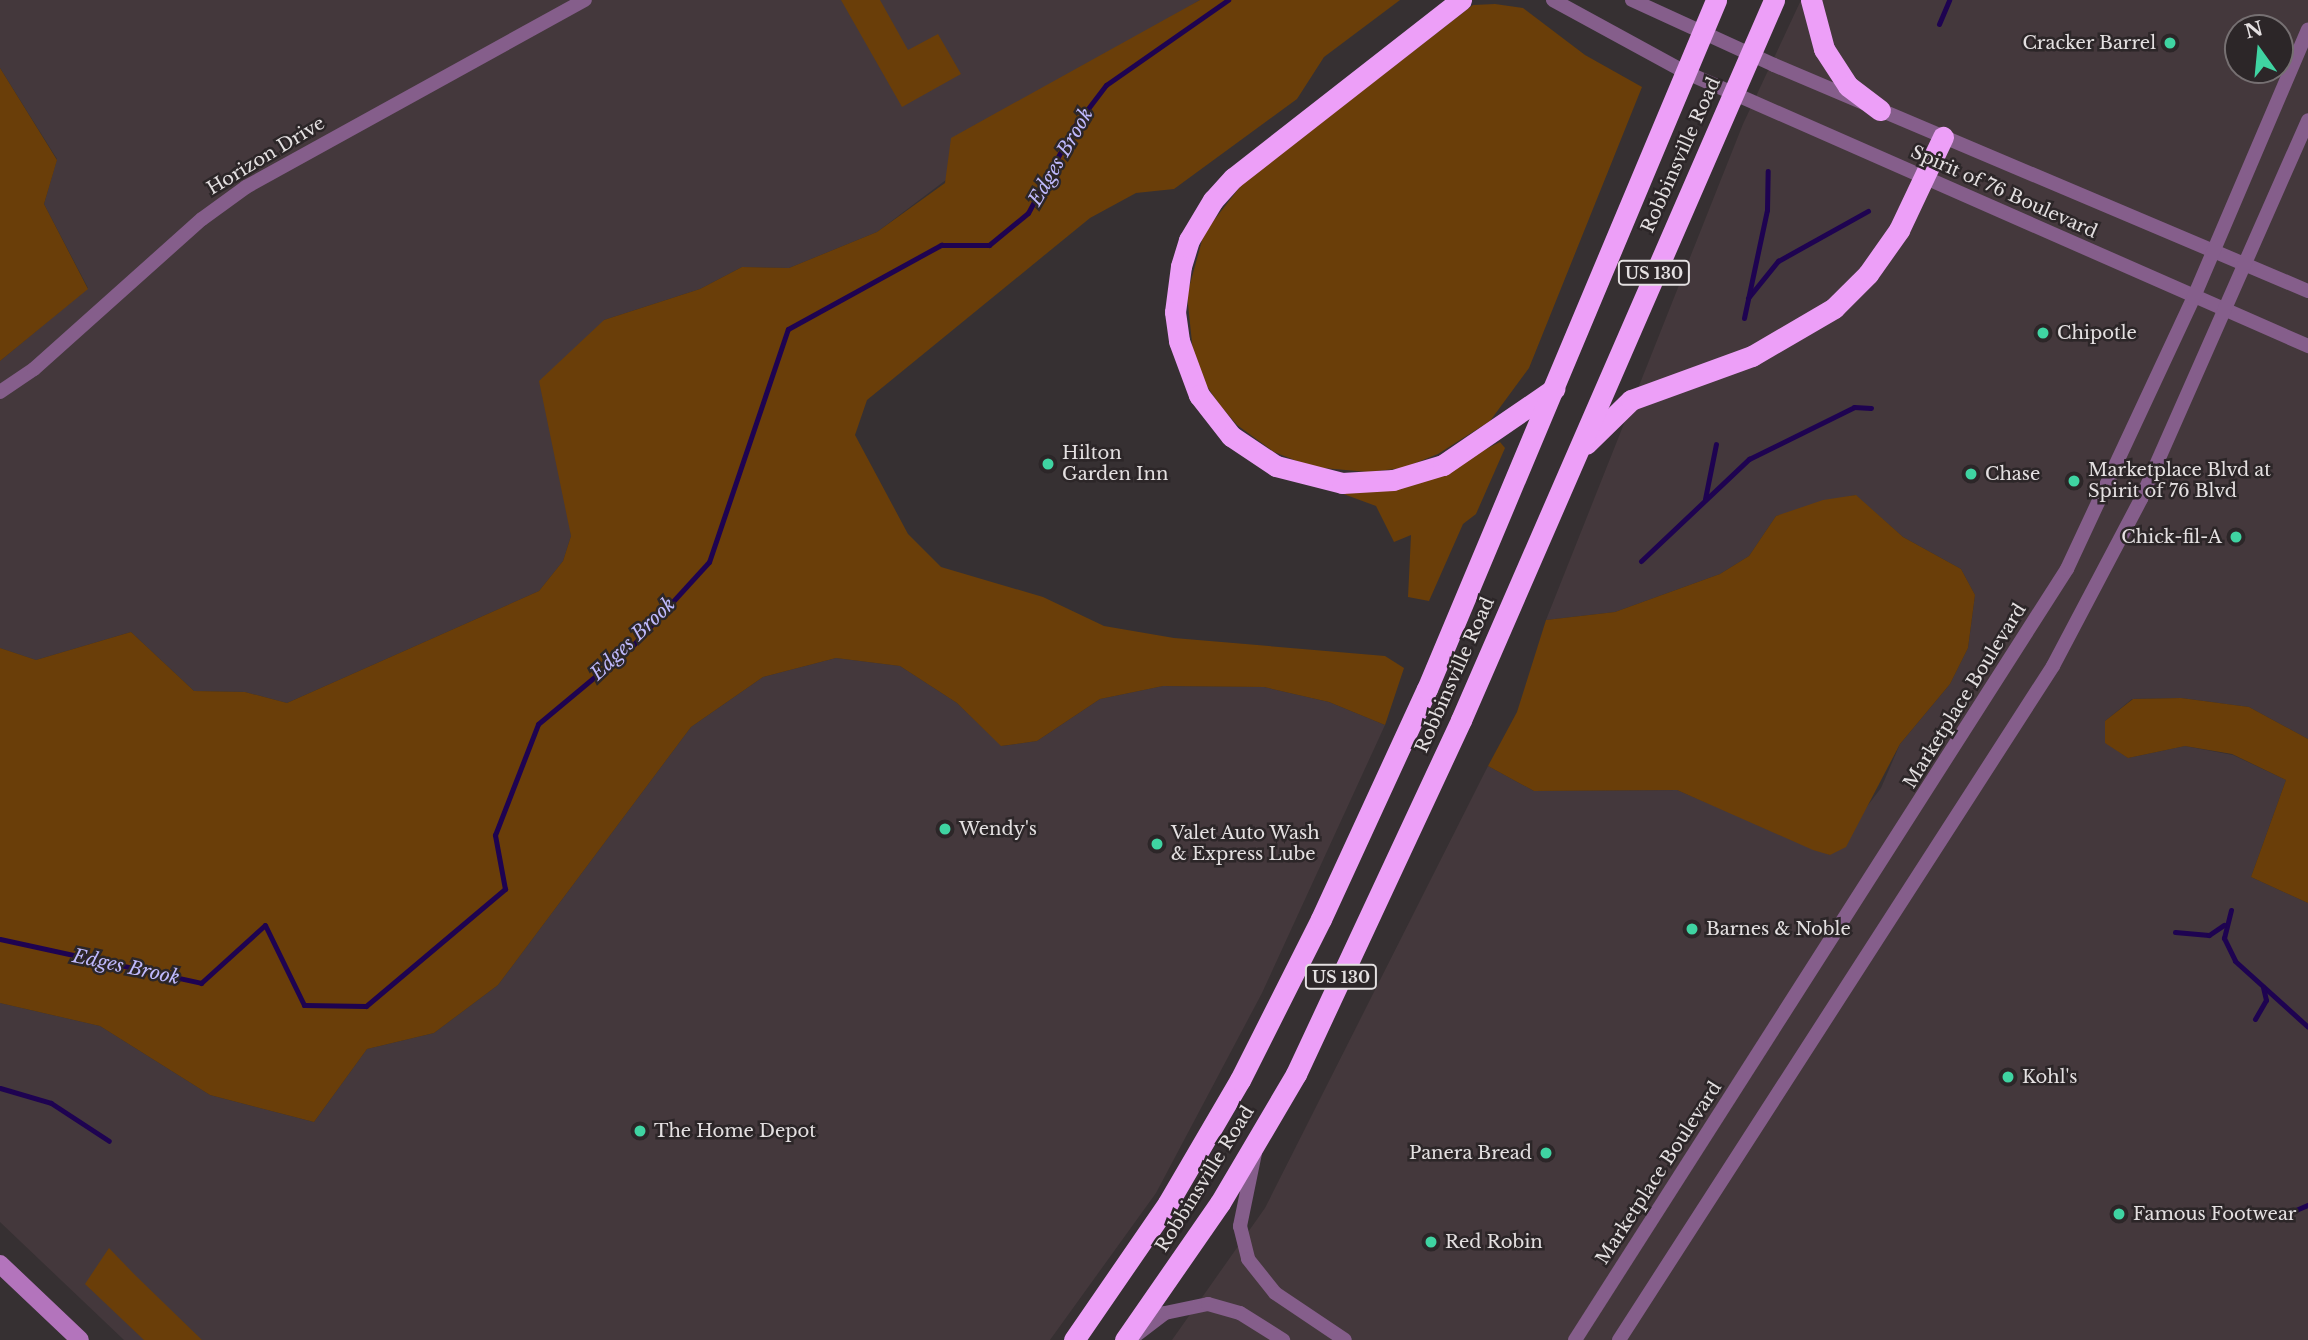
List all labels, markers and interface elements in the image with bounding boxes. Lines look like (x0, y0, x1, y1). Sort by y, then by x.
north arrow (2224, 14, 2294, 84)
text: N (2242, 17, 2266, 44)
place label: Cracker Barrel (2022, 32, 2156, 54)
marker: Cracker Barrel (2162, 35, 2178, 51)
street label: Robbinsville Road (1637, 74, 1725, 236)
water label: Edges Brook (1024, 104, 1098, 210)
street label: Horizon Drive (203, 112, 329, 200)
street label: Spirit of 76 Boulevard (1908, 141, 2100, 243)
road number: US 130 (1617, 260, 1691, 286)
place label: Chipotle (2057, 322, 2137, 344)
marker: Chipotle (2035, 325, 2051, 341)
place label: Hilton Garden Inn (1062, 443, 1168, 486)
marker: Hilton Garden Inn (1040, 456, 1056, 472)
place label: Marketplace Blvd at Spirit of 76 Blvd (2088, 460, 2271, 503)
place label: Chase (1985, 463, 2040, 485)
marker: Chase (1963, 466, 1979, 482)
marker: Marketplace Blvd at Spirit of 76 Blvd (2066, 473, 2082, 489)
place label: Chick-fil-A (2121, 526, 2222, 548)
marker: Chick-fil-A (2228, 529, 2244, 545)
water label: Edges Brook (586, 593, 680, 685)
street label: Robbinsville Road (1411, 594, 1499, 756)
street label: Marketplace Boulevard (1899, 600, 2031, 792)
place label: Wendy's (959, 818, 1037, 840)
marker: Wendy's (937, 821, 953, 837)
place label: Valet Auto Wash & Express Lube (1171, 823, 1321, 866)
marker: Valet Auto Wash & Express Lube (1149, 836, 1165, 852)
place label: Barnes & Noble (1706, 918, 1851, 940)
marker: Barnes & Noble (1684, 921, 1700, 937)
water label: Edges Brook (70, 945, 182, 989)
road number: US 130 (1304, 965, 1378, 990)
place label: Kohl's (2022, 1066, 2077, 1088)
marker: Kohl's (2000, 1069, 2016, 1085)
street label: Marketplace Boulevard (1592, 1077, 1726, 1269)
street label: Robbinsville Road (1151, 1102, 1259, 1256)
place label: The Home Depot (654, 1120, 816, 1142)
marker: The Home Depot (632, 1123, 648, 1139)
place label: Panera Bread (1409, 1142, 1532, 1164)
marker: Panera Bread (1538, 1145, 1554, 1161)
place label: Famous Footwear (2133, 1203, 2296, 1225)
marker: Famous Footwear (2111, 1206, 2127, 1222)
place label: Red Robin (1445, 1231, 1543, 1253)
marker: Red Robin (1423, 1234, 1439, 1250)

